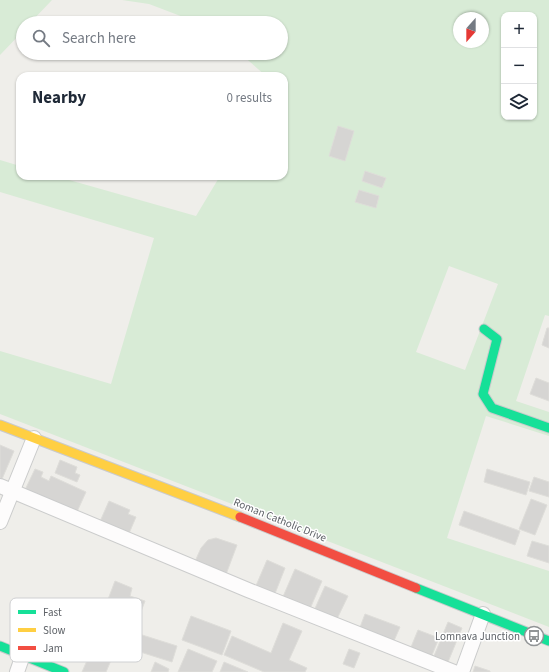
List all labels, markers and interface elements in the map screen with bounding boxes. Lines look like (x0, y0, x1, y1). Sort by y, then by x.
north arrow (453, 12, 489, 48)
map controls (501, 12, 537, 120)
button: + (501, 12, 537, 48)
search box (16, 16, 288, 60)
icon: search (30, 27, 52, 49)
text: Search here (62, 28, 136, 49)
button: − (501, 48, 537, 84)
button: layers (501, 84, 537, 120)
text: Nearby (32, 86, 86, 110)
text: 0 results (227, 89, 272, 107)
street label: Roman Catholic Drive (231, 495, 329, 546)
legend (10, 598, 142, 662)
text: Fast (43, 605, 62, 620)
text: Slow (43, 623, 66, 638)
bus stop icon: Lomnava Junction (523, 625, 545, 647)
place label: Lomnava Junction (435, 629, 520, 644)
text: Jam (43, 641, 63, 656)

